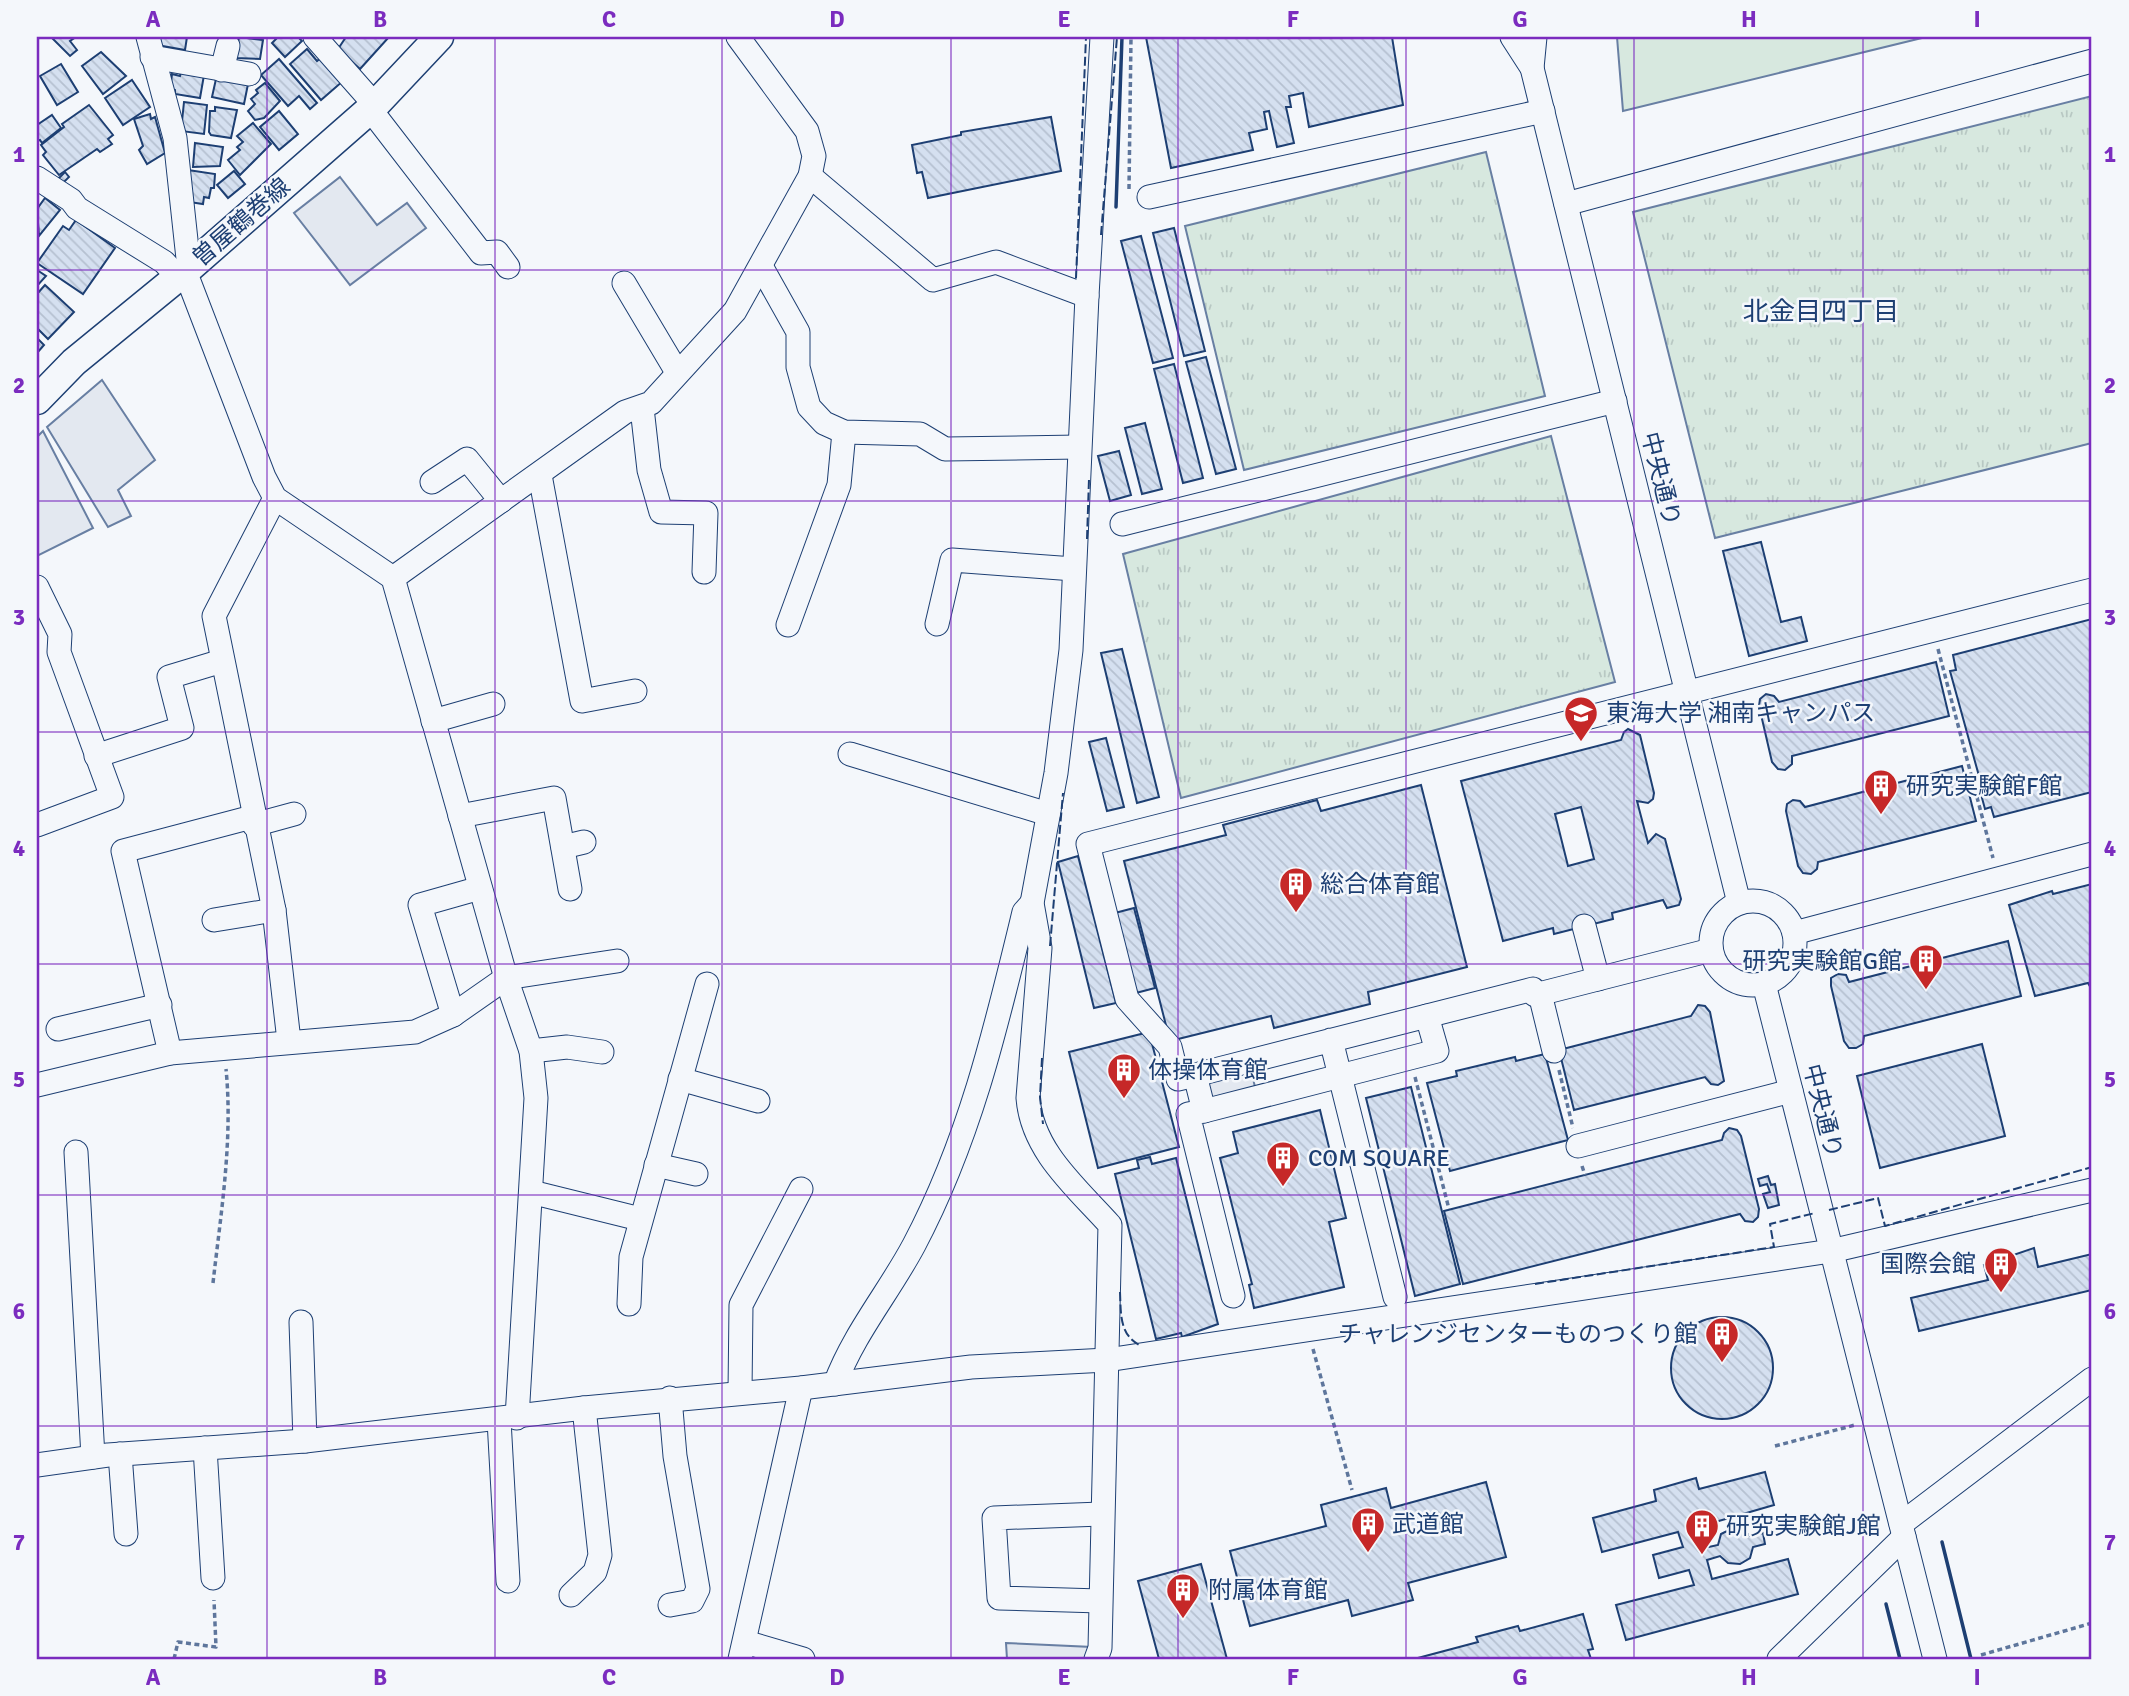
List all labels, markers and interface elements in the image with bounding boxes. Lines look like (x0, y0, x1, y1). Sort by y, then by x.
text: A (146, 5, 161, 34)
text: B (373, 5, 387, 34)
text: C (602, 5, 616, 34)
text: D (829, 5, 845, 34)
text: E (1057, 5, 1071, 34)
text: F (1287, 5, 1299, 34)
text: G (1512, 5, 1528, 34)
text: H (1741, 5, 1757, 34)
text: I (1973, 5, 1981, 34)
text: 1 (13, 140, 25, 169)
text: 1 (2104, 140, 2116, 169)
street label: 曽屋鶴巻線 (186, 171, 296, 273)
district label: 北金目四丁目 (1743, 296, 1899, 328)
text: 2 (13, 371, 25, 400)
text: 2 (2104, 371, 2116, 400)
street label: 中央通り (1635, 429, 1687, 529)
text: 3 (13, 603, 25, 632)
text: 3 (2104, 603, 2116, 632)
school or university icon: 東海大学 湘南キャンパス (1562, 694, 1600, 743)
place label: 東海大学 湘南キャンパス (1606, 698, 1875, 728)
building icon: 研究実験館F館 (1862, 767, 1900, 816)
place label: 研究実験館F館 (1906, 771, 2063, 801)
text: 4 (13, 834, 25, 863)
text: 4 (2104, 834, 2116, 863)
building icon: 総合体育館 (1277, 865, 1315, 914)
place label: 総合体育館 (1320, 869, 1440, 899)
building icon: 研究実験館G館 (1907, 942, 1945, 991)
place label: 研究実験館G館 (1743, 946, 1902, 976)
building icon: 体操体育館 (1105, 1051, 1143, 1100)
place label: 体操体育館 (1148, 1055, 1268, 1085)
street label: 中央通り (1797, 1061, 1849, 1161)
text: 5 (13, 1065, 25, 1094)
text: 5 (2104, 1065, 2116, 1094)
building icon: COM SQUARE (1264, 1139, 1302, 1188)
place label: COM SQUARE (1308, 1143, 1450, 1173)
building icon: 国際会館 (1982, 1245, 2020, 1294)
place label: 国際会館 (1880, 1249, 1976, 1279)
text: 6 (13, 1297, 25, 1326)
text: 6 (2104, 1297, 2116, 1326)
building icon: チャレンジセンターものつくり館 (1703, 1315, 1741, 1364)
place label: チャレンジセンターものつくり館 (1338, 1319, 1698, 1349)
building icon: 武道館 (1349, 1505, 1387, 1554)
building icon: 研究実験館J館 (1683, 1507, 1721, 1556)
place label: 武道館 (1392, 1509, 1464, 1539)
place label: 研究実験館J館 (1726, 1511, 1881, 1541)
text: 7 (13, 1528, 25, 1557)
text: 7 (2104, 1528, 2116, 1557)
building icon: 附属体育館 (1164, 1571, 1202, 1620)
place label: 附属体育館 (1208, 1575, 1328, 1605)
text: A (146, 1663, 161, 1692)
text: B (373, 1663, 387, 1692)
text: C (602, 1663, 616, 1692)
text: D (829, 1663, 845, 1692)
text: E (1057, 1663, 1071, 1692)
text: F (1287, 1663, 1299, 1692)
text: G (1512, 1663, 1528, 1692)
text: H (1741, 1663, 1757, 1692)
text: I (1973, 1663, 1981, 1692)

